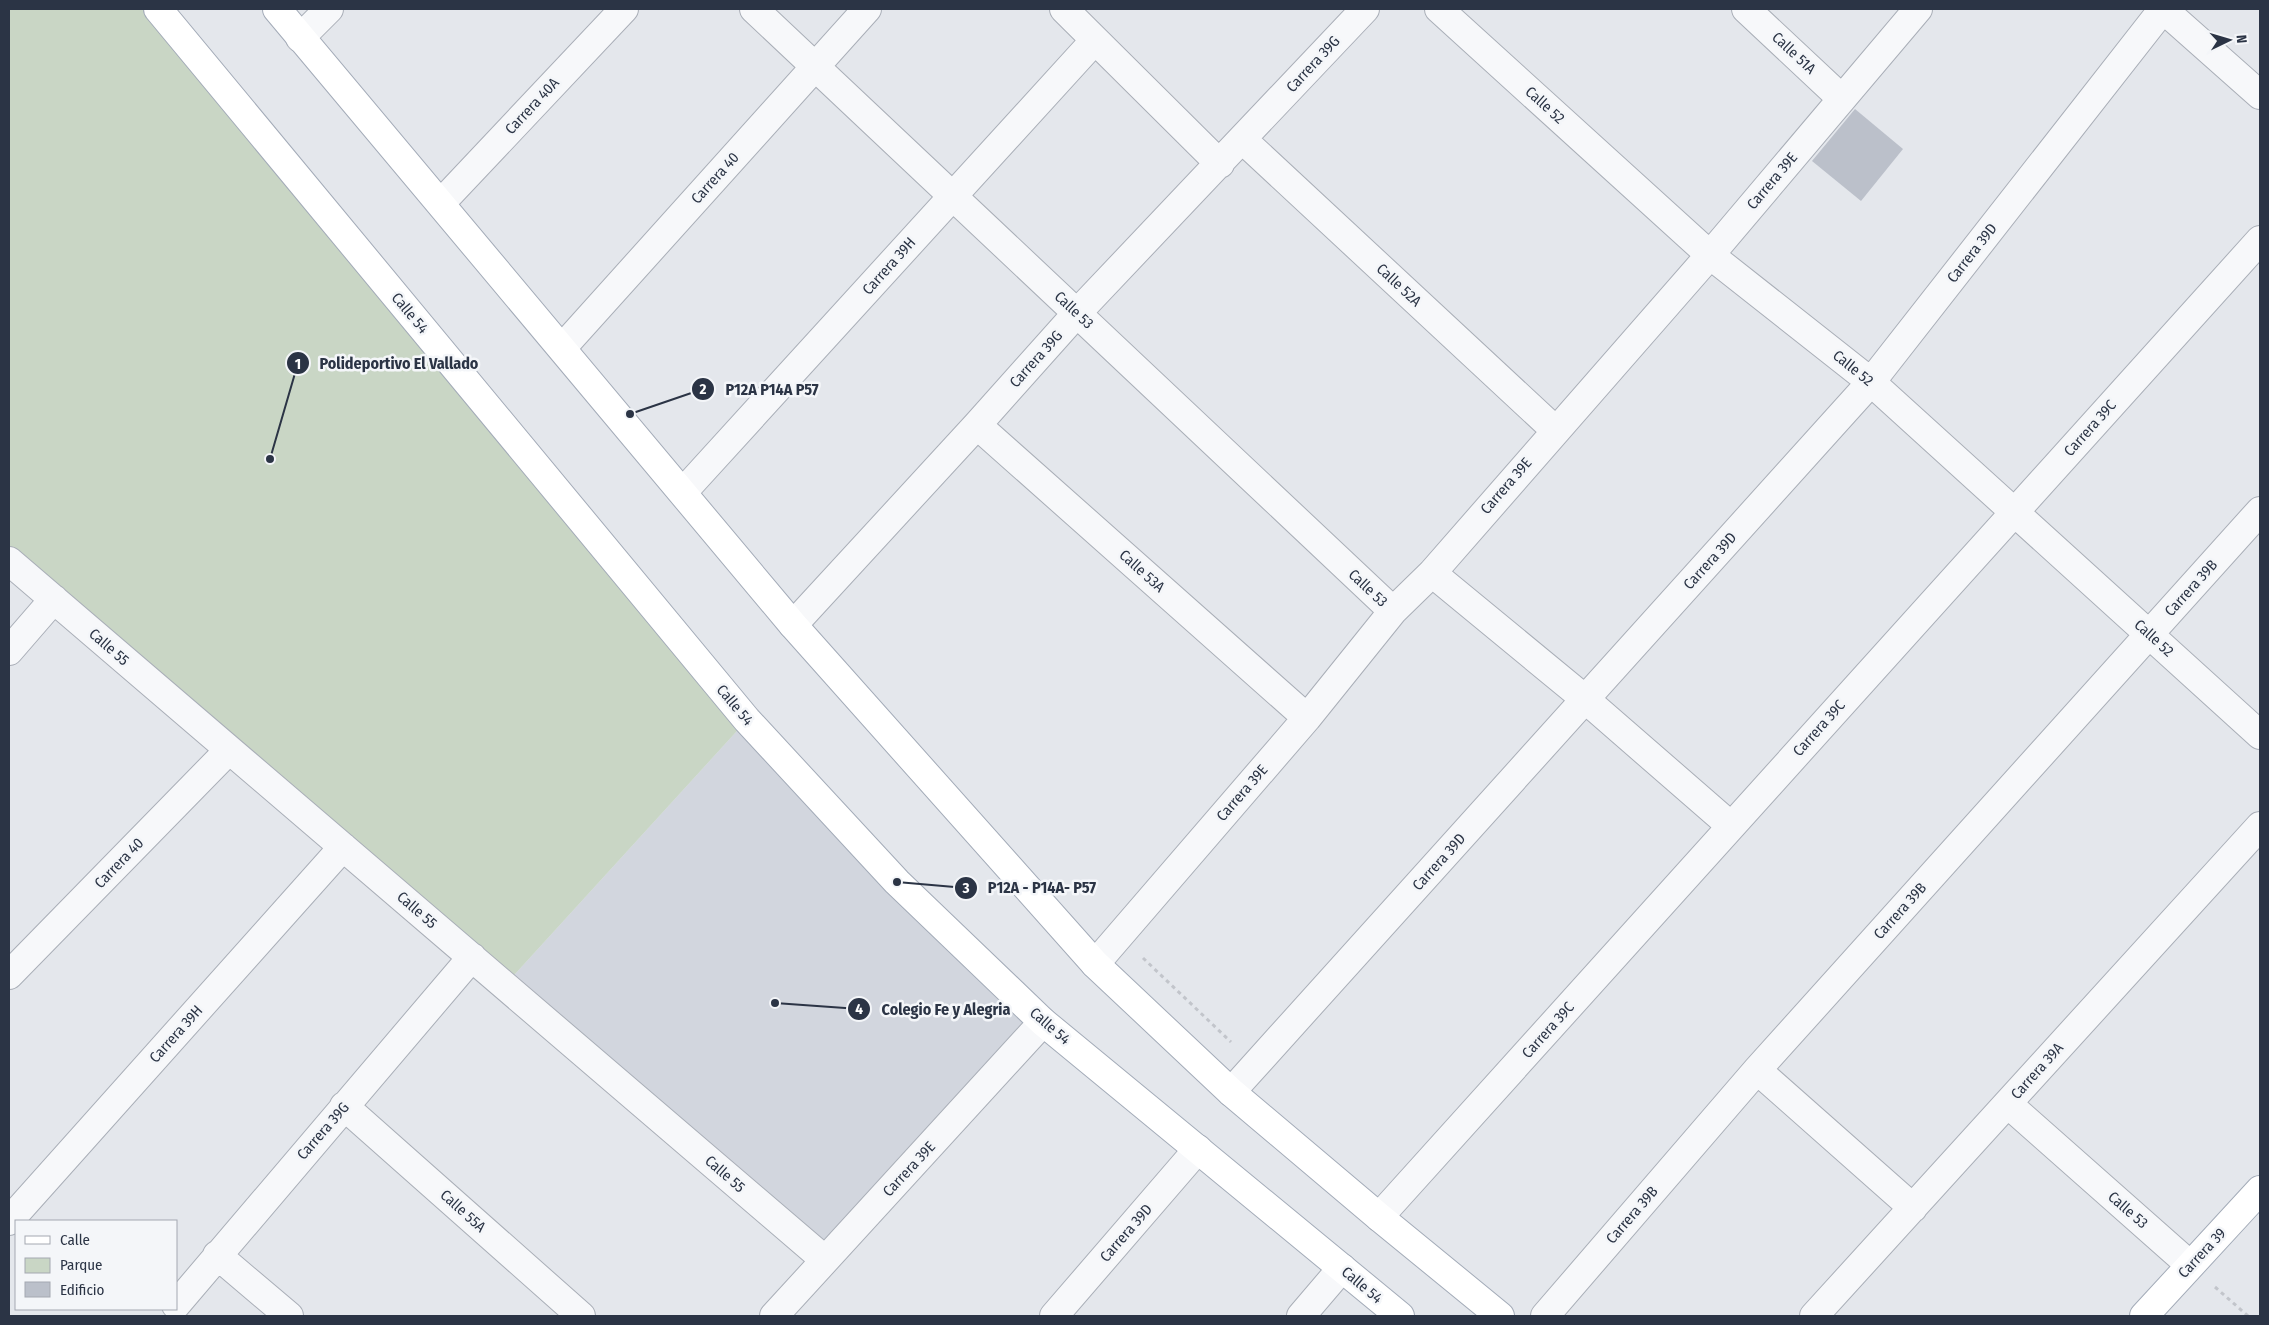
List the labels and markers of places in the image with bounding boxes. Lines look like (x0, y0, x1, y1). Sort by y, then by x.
callout: Polideportivo El Vallado (285, 348, 489, 379)
callout: P12A P14A P57 (690, 373, 829, 404)
callout: P12A - P14A- P57 (953, 872, 1106, 903)
callout: Colegio Fe y Alegria (846, 994, 1020, 1025)

